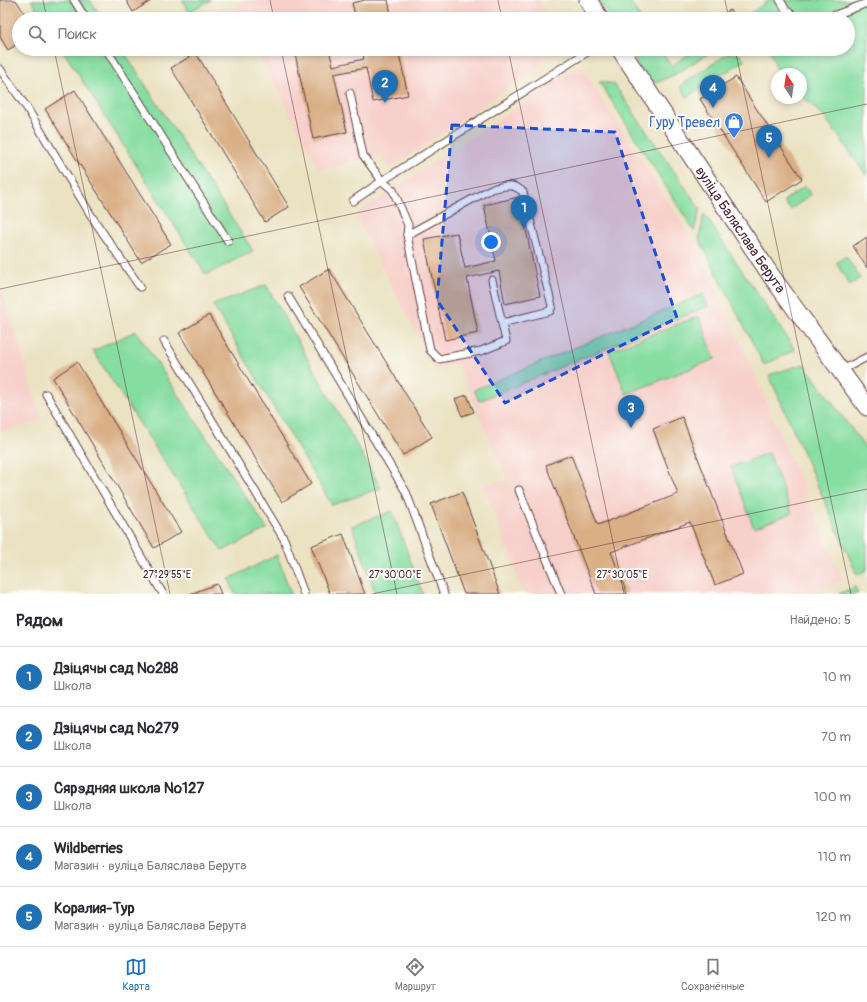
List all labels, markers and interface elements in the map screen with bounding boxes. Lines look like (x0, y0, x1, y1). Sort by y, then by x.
search box (12, 12, 855, 56)
icon: search (26, 23, 48, 45)
text: Поиск (58, 25, 97, 44)
north arrow (771, 68, 807, 104)
pin: 2 (372, 70, 398, 103)
pin: 4 (700, 75, 726, 108)
shop icon: Гуру Тревел (723, 111, 745, 139)
place label: Гуру Тревел (649, 114, 720, 131)
pin: 5 (756, 125, 782, 158)
street label: вуліца Баляслава Берута (692, 163, 789, 296)
pin: 1 (511, 195, 537, 228)
your location (481, 232, 501, 252)
pin: 3 (618, 395, 644, 428)
text: 27°29'55"E (143, 569, 191, 581)
text: 27°30'00"E (369, 569, 421, 581)
text: 27°30'05"E (596, 569, 648, 581)
text: Рядом (16, 610, 63, 631)
text: Найдено: 5 (789, 612, 851, 628)
text: Дзіцячы сад №288 (54, 659, 178, 678)
text: 1 (26, 669, 32, 685)
text: 10 m (823, 669, 851, 685)
text: Школа (54, 678, 91, 694)
text: Дзіцячы сад №279 (54, 719, 179, 738)
text: 2 (25, 729, 33, 745)
text: 70 m (821, 729, 851, 745)
text: Школа (54, 738, 91, 754)
text: Сярэдняя школа №127 (54, 779, 204, 798)
text: 3 (25, 789, 33, 805)
text: 100 m (814, 789, 851, 805)
text: Школа (54, 798, 91, 814)
text: Wildberries (54, 839, 123, 858)
text: 4 (25, 849, 33, 865)
text: 110 m (818, 849, 851, 865)
text: Магазин · вуліца Баляслава Берута (54, 858, 246, 874)
text: Коралия-Тур (54, 899, 135, 918)
text: 5 (25, 909, 33, 925)
text: 120 m (815, 909, 851, 925)
text: Магазин · вуліца Баляслава Берута (54, 918, 246, 934)
tab: Карта (122, 956, 150, 993)
tab: Маршрут (395, 956, 436, 993)
tab: Сохранённые (681, 956, 745, 993)

